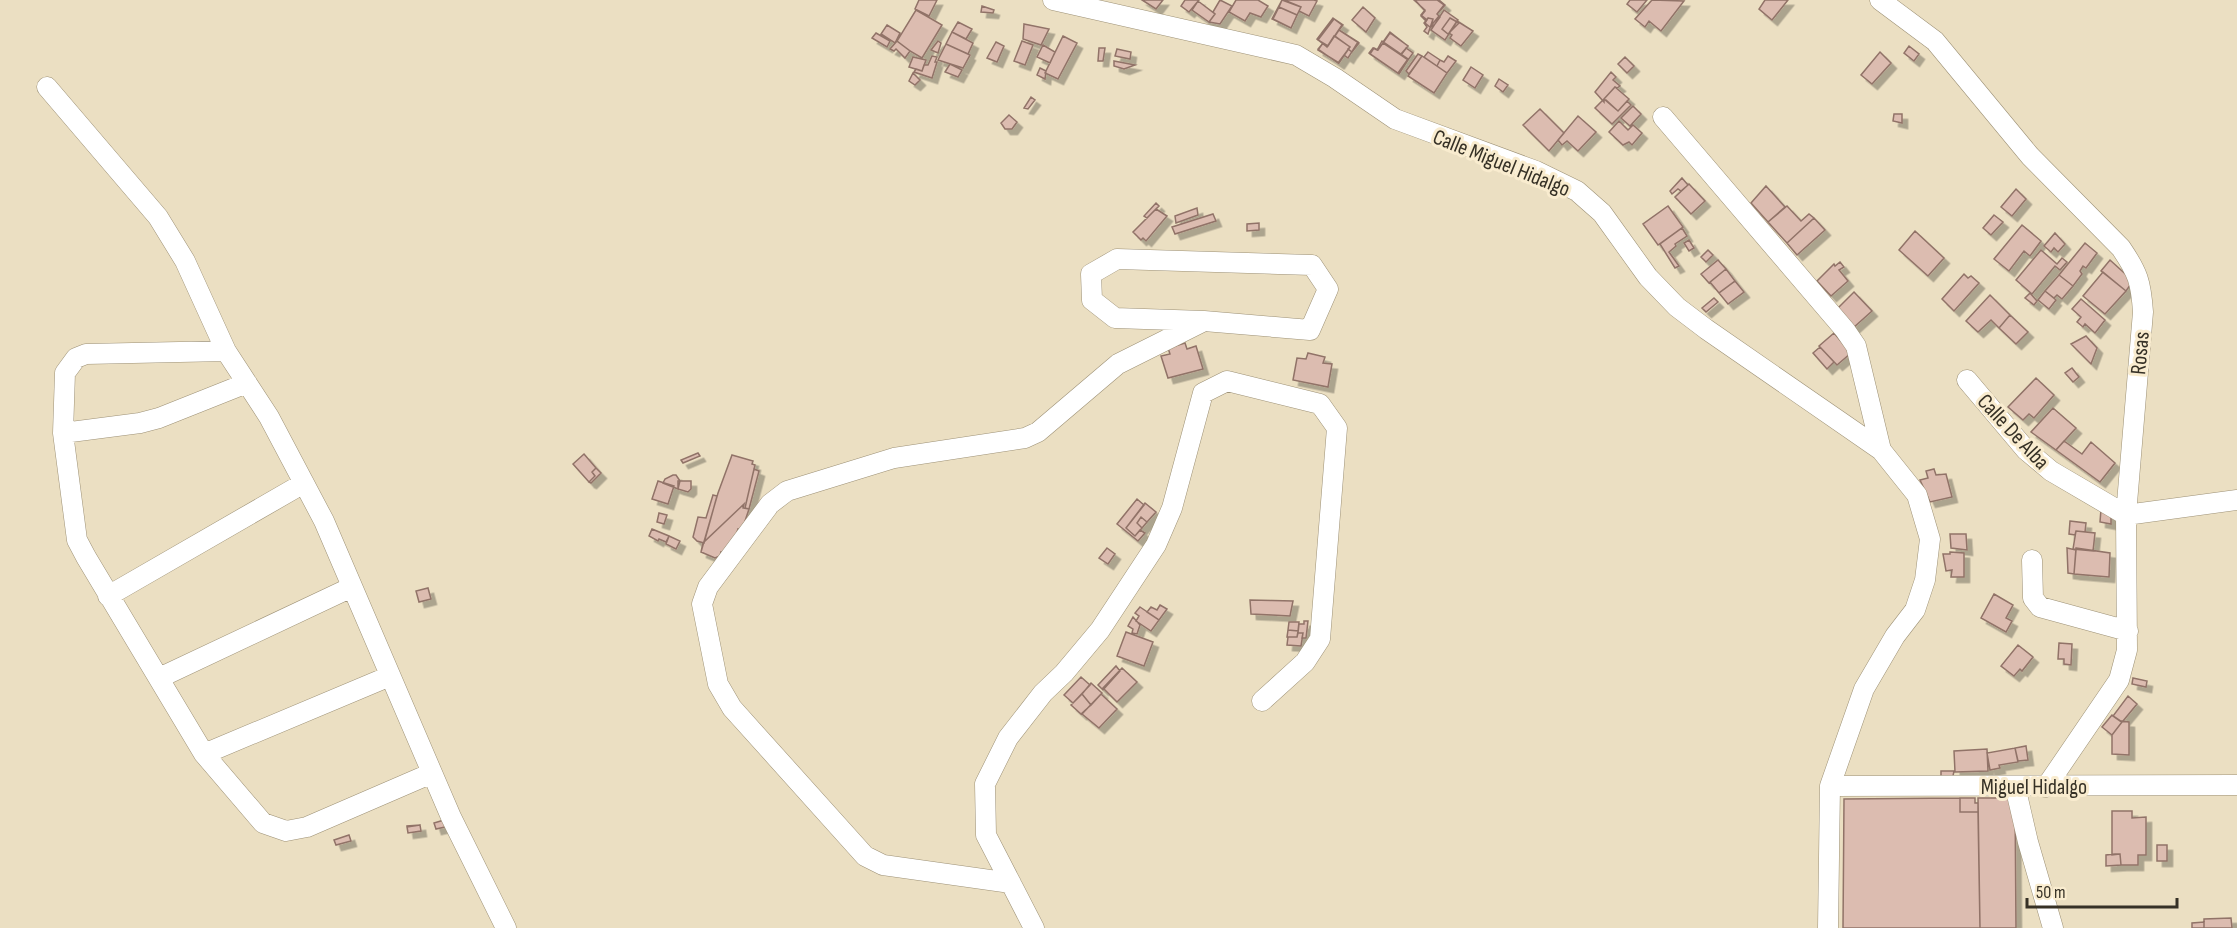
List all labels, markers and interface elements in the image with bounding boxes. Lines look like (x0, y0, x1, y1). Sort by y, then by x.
street label: Calle Miguel Hidalgo (1429, 124, 1574, 203)
street label: Rosas (2125, 330, 2156, 376)
street label: Calle De Alba (1971, 388, 2055, 476)
street label: Miguel Hidalgo (1981, 774, 2087, 801)
scale bar (2027, 871, 2177, 909)
text: 50 m (2036, 882, 2066, 903)

